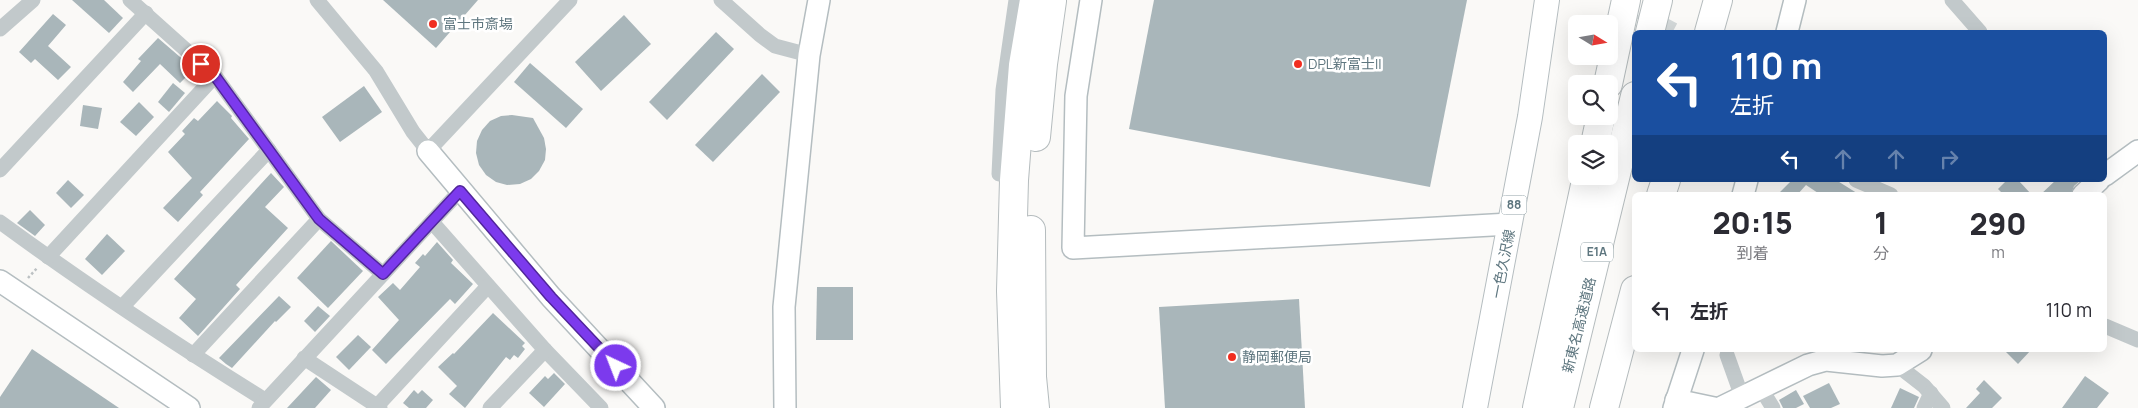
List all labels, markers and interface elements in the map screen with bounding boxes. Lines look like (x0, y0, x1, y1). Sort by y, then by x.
place label: 富士市斎場 (443, 14, 513, 33)
north arrow (1568, 15, 1618, 65)
map controls (1568, 15, 1618, 185)
marker: 富士市斎場 (427, 18, 439, 30)
text: 110 m (1730, 42, 1822, 90)
pin (180, 43, 222, 85)
icon: arrive (187, 50, 215, 78)
icon: left (1647, 50, 1712, 115)
place label: DPL新富士II (1308, 54, 1382, 73)
marker: DPL新富士II (1292, 58, 1304, 70)
button: search (1568, 75, 1618, 125)
text: 左折 (1730, 90, 1774, 120)
button: layers (1568, 135, 1618, 185)
icon: left (1776, 145, 1804, 173)
icon: ahead (1829, 145, 1857, 173)
icon: ahead (1882, 145, 1910, 173)
icon: right (1935, 145, 1963, 173)
road number: 88 (1502, 196, 1526, 214)
text: 20:15 (1712, 202, 1793, 243)
text: 1 (1874, 202, 1888, 243)
text: 290 (1970, 203, 2027, 244)
street label: 一色久沢線 (1487, 228, 1519, 300)
text: m (1991, 241, 2005, 263)
road number: E1A (1581, 242, 1613, 262)
text: 到着 (1737, 242, 1769, 264)
text: 分 (1873, 242, 1889, 264)
street label: 新東名高速道路 (1557, 275, 1600, 375)
icon: left (1647, 296, 1675, 324)
text: 110 m (2046, 297, 2092, 323)
text: 左折 (1690, 298, 1728, 324)
position arrow (589, 339, 641, 391)
place label: 静岡郵便局 (1242, 347, 1312, 366)
marker: 静岡郵便局 (1226, 351, 1238, 363)

